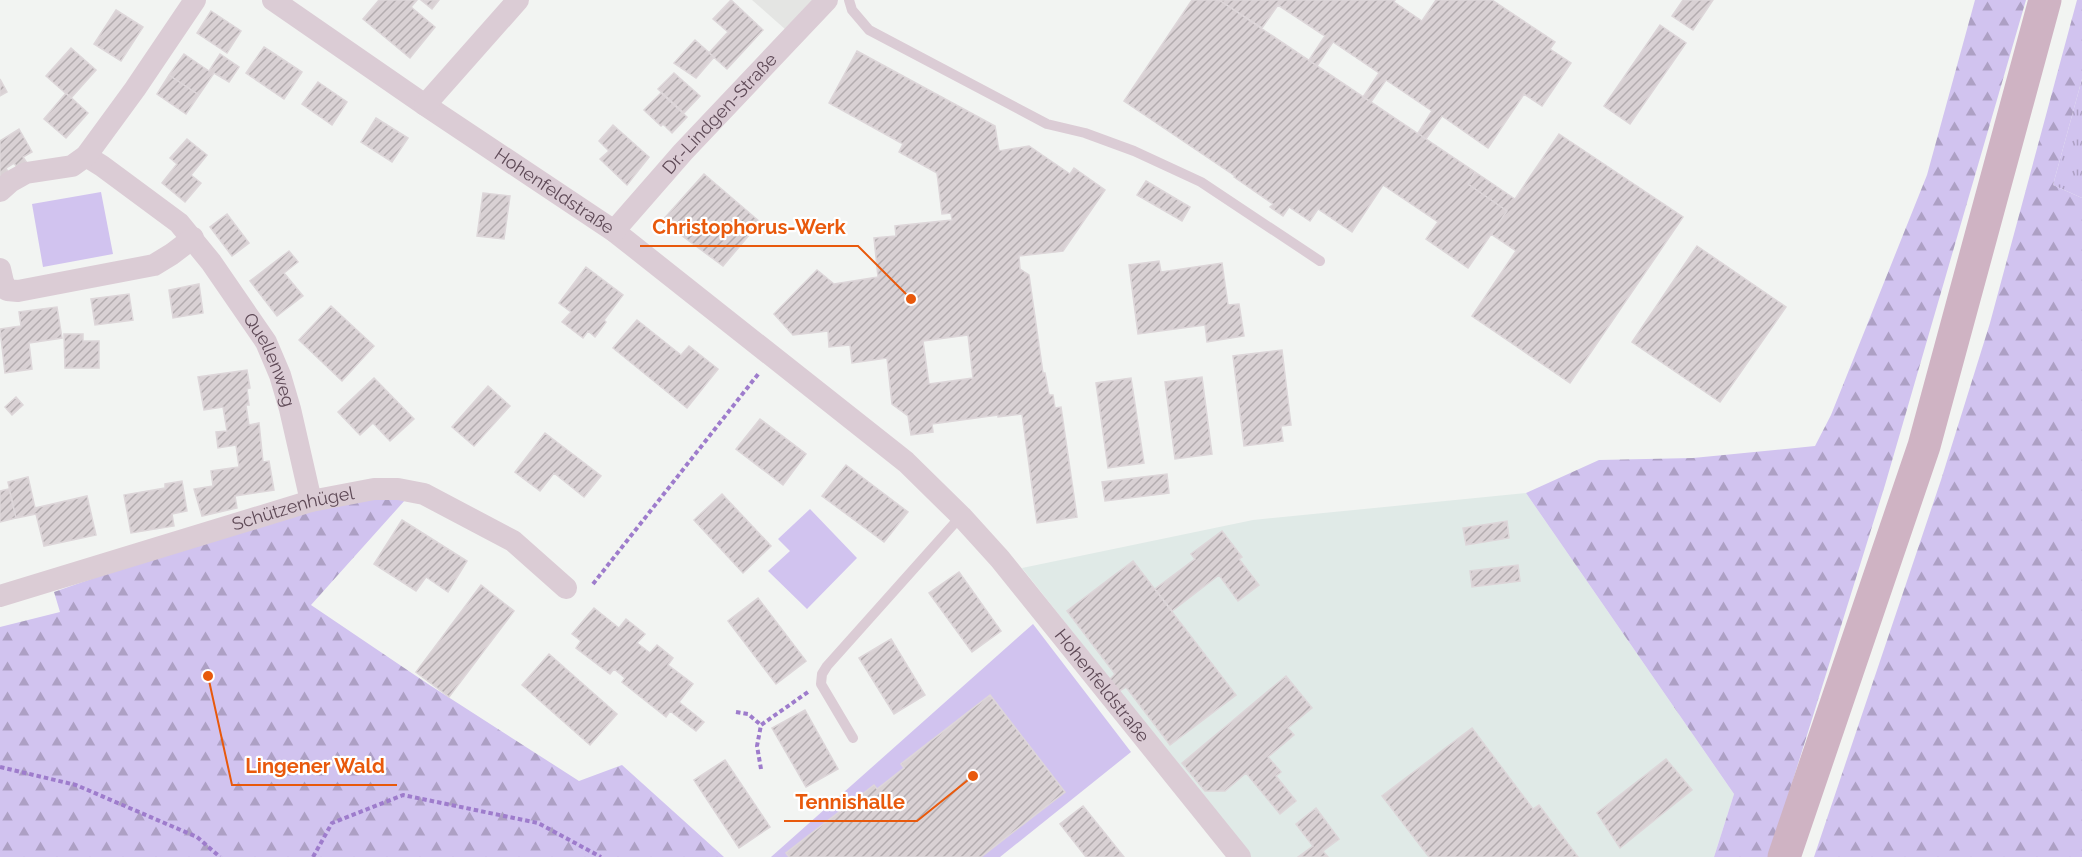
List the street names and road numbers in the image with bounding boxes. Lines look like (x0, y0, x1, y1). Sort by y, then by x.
street label: Dr.-Lindgen-Straße (658, 48, 781, 178)
street label: Hohenfeldstraße (491, 143, 618, 238)
street label: Quellenweg (239, 309, 300, 409)
street label: Schützenhügel (229, 482, 356, 535)
street label: Hohenfeldstraße (1051, 625, 1154, 746)

